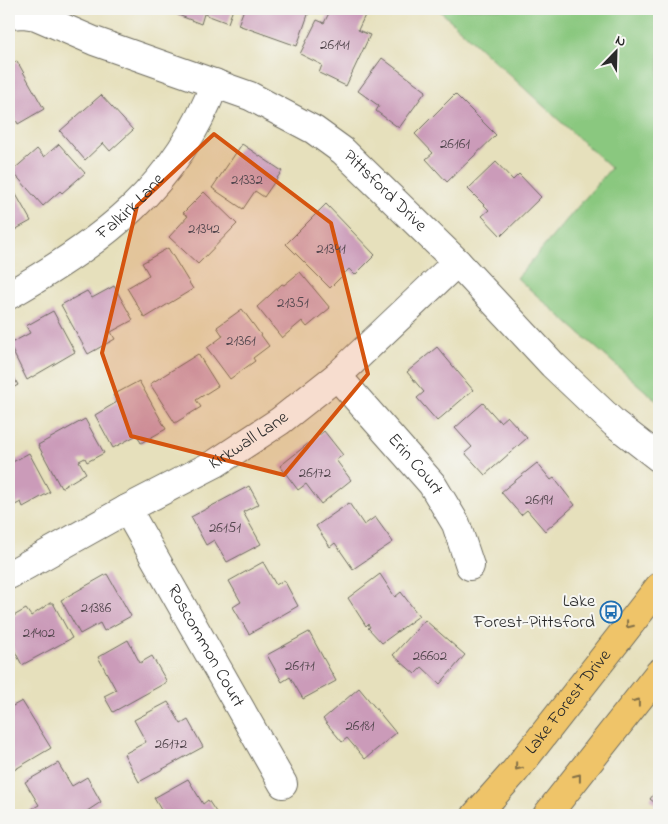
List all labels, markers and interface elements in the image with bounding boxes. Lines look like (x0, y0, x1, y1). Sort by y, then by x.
north arrow (590, 28, 640, 78)
text: N (612, 30, 629, 53)
house number: 26141 (320, 34, 350, 56)
house number: 26161 (440, 133, 470, 155)
street label: Pittsford Drive (337, 144, 433, 239)
street label: Falkirk Lane (90, 167, 172, 247)
house number: 21332 (231, 169, 264, 191)
house number: 21342 (188, 218, 221, 240)
house number: 21341 (316, 238, 346, 260)
house number: 21351 (277, 292, 309, 314)
house number: 21361 (226, 330, 256, 352)
street label: Kirkwall Lane (205, 405, 295, 477)
street label: Erin Court (381, 428, 449, 500)
house number: 26172 (299, 462, 332, 484)
house number: 26191 (525, 489, 553, 511)
house number: 26151 (209, 517, 241, 539)
street label: Roscommon Court (160, 580, 250, 713)
place label: Lake Forest-Pittsford (473, 589, 596, 636)
house number: 21386 (81, 597, 112, 619)
bus stop icon: Lake Forest-Pittsford (599, 600, 623, 624)
one-way arrow (627, 619, 635, 628)
house number: 21402 (23, 622, 56, 644)
street label: Lake Forest Drive (519, 643, 619, 760)
house number: 26602 (413, 645, 448, 667)
house number: 26171 (285, 655, 315, 677)
one-way arrow (631, 698, 640, 707)
house number: 26181 (345, 715, 375, 737)
house number: 26172 (155, 733, 188, 755)
one-way arrow (516, 761, 524, 770)
one-way arrow (572, 774, 580, 783)

